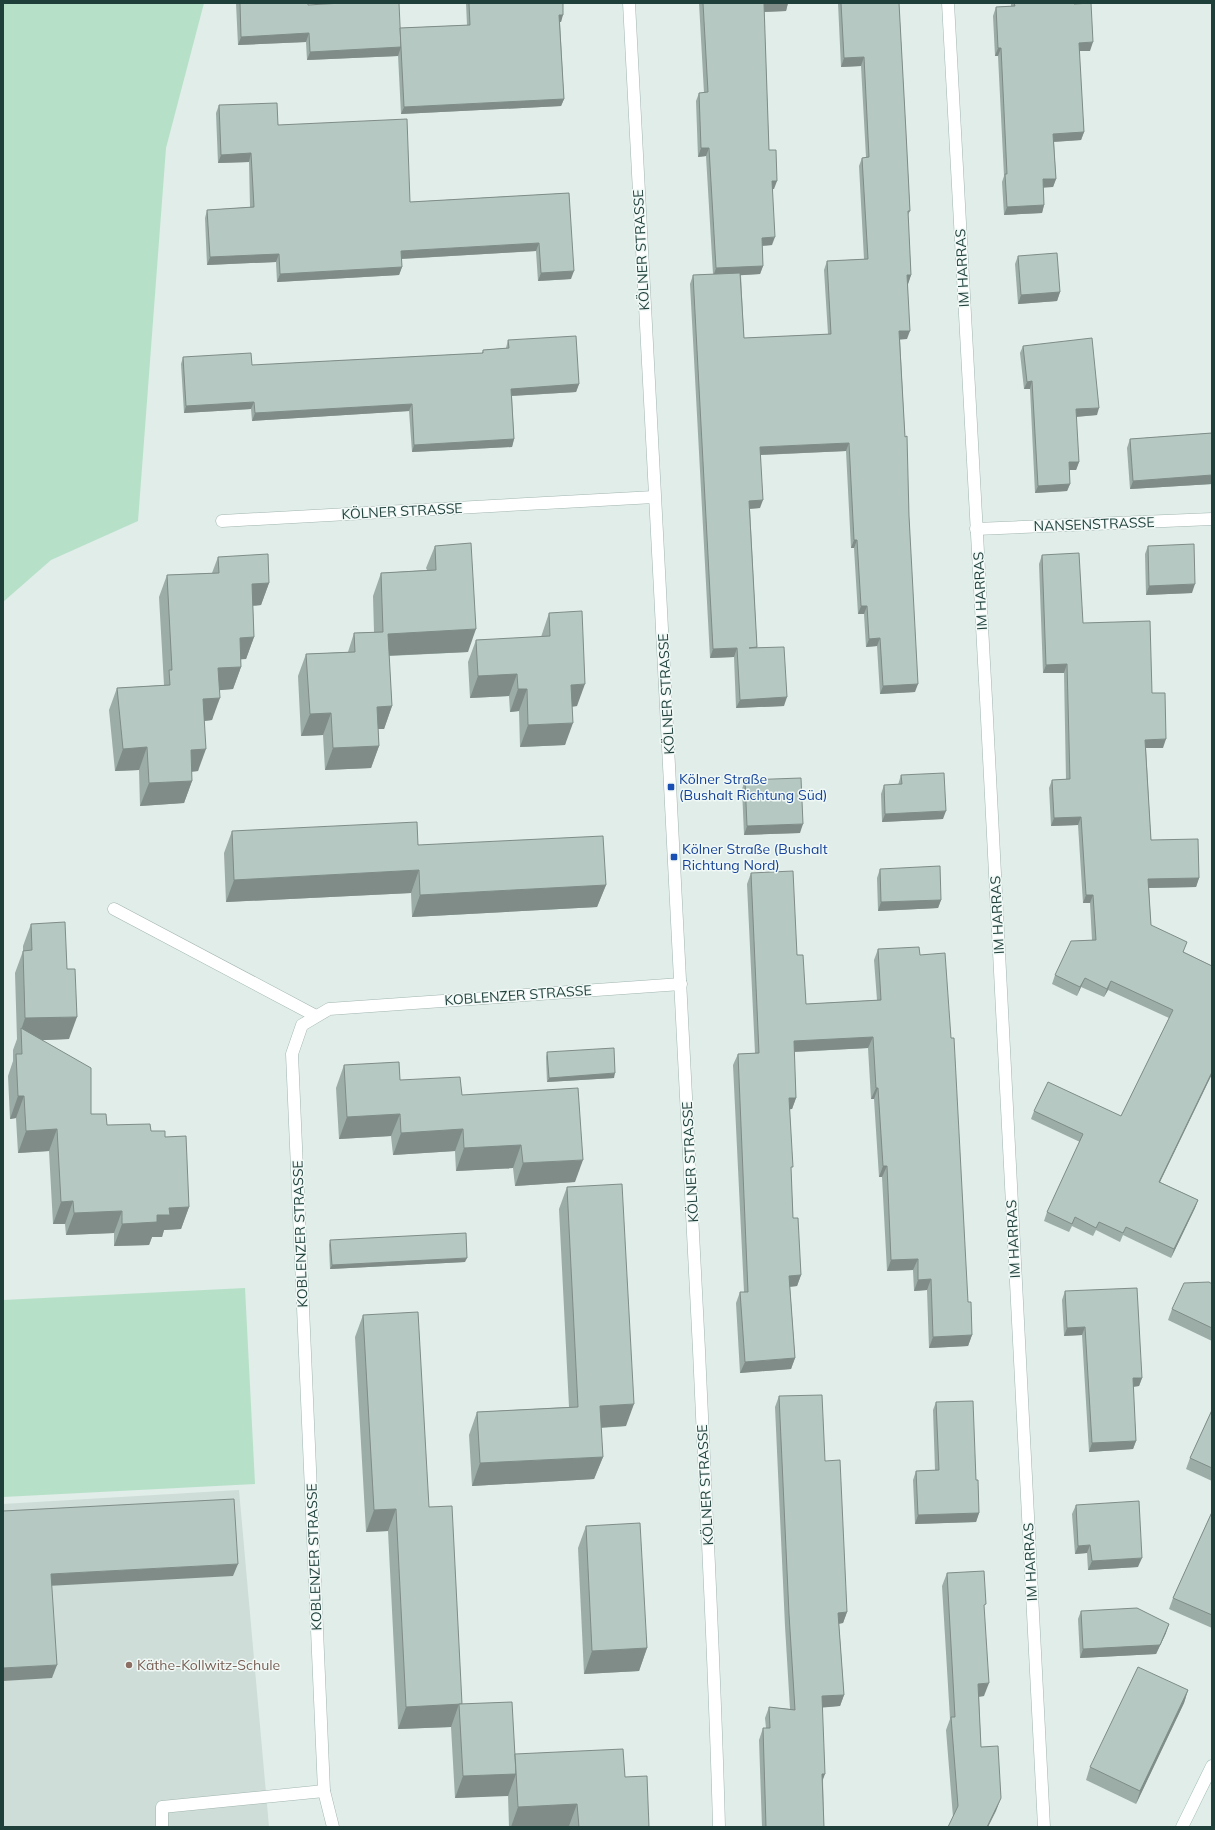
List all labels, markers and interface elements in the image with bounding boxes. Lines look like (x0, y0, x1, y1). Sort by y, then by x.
street label: KÖLNER STRASSE (629, 189, 653, 311)
street label: IM HARRAS (951, 228, 973, 308)
street label: KÖLNER STRASSE (341, 499, 463, 523)
street label: NANSENSTRASSE (1033, 513, 1155, 535)
street label: IM HARRAS (969, 551, 991, 631)
street label: KÖLNER STRASSE (654, 633, 678, 755)
place label: Kölner Straße (Bushalt Richtung Süd) (679, 770, 828, 804)
marker: Kölner Straße (Bushalt Richtung Süd) (666, 782, 676, 792)
place label: Kölner Straße (Bushalt Richtung Nord) (682, 840, 828, 874)
marker: Kölner Straße (Bushalt Richtung Nord) (669, 852, 679, 862)
street label: IM HARRAS (986, 875, 1008, 955)
street label: KOBLENZER STRASSE (444, 981, 592, 1009)
street label: KÖLNER STRASSE (678, 1101, 702, 1223)
street label: KOBLENZER STRASSE (288, 1160, 312, 1308)
street label: IM HARRAS (1002, 1199, 1024, 1279)
street label: KÖLNER STRASSE (693, 1424, 717, 1546)
street label: KOBLENZER STRASSE (302, 1483, 326, 1631)
street label: IM HARRAS (1019, 1522, 1041, 1602)
place label: Käthe-Kollwitz-Schule (137, 1656, 280, 1674)
marker: Käthe-Kollwitz-Schule (124, 1660, 134, 1670)

